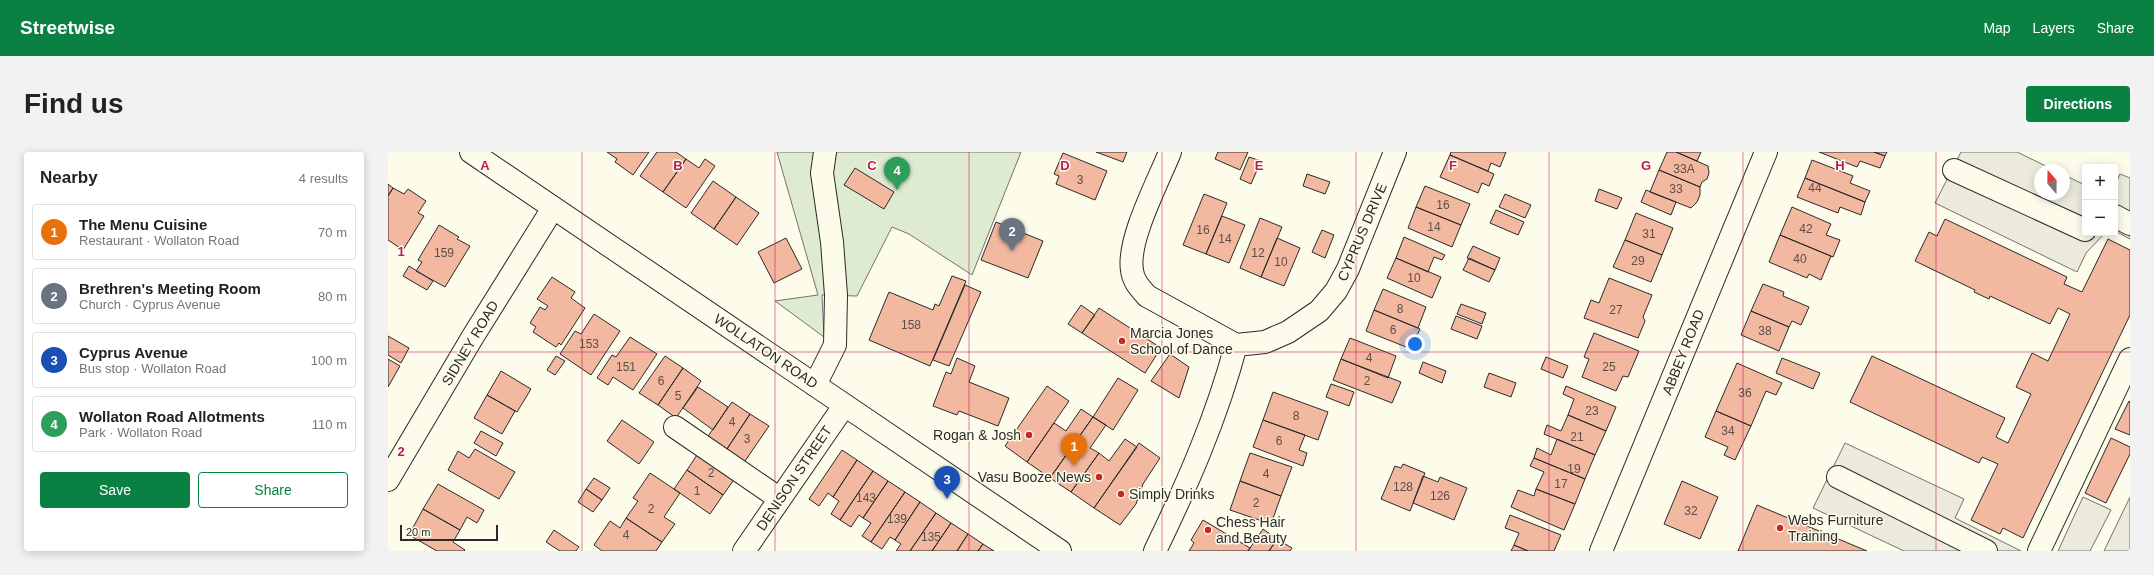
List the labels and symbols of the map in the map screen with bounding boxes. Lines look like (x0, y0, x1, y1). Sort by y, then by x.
pin: 4 (884, 157, 910, 190)
text: A (480, 158, 490, 173)
text: B (673, 158, 683, 173)
text: C (867, 158, 877, 173)
text: D (1060, 158, 1070, 173)
text: E (1255, 158, 1264, 173)
text: F (1449, 158, 1457, 173)
text: G (1641, 158, 1651, 173)
text: H (1835, 158, 1845, 173)
house number: 33A (1673, 162, 1695, 176)
north arrow (2034, 164, 2070, 200)
house number: 3 (1077, 173, 1084, 187)
street label: CYPRUS DRIVE (1334, 181, 1390, 283)
house number: 44 (1808, 181, 1822, 195)
house number: 33 (1669, 182, 1683, 196)
house number: 16 (1436, 198, 1450, 212)
pin: 2 (999, 218, 1025, 251)
house number: 14 (1427, 220, 1441, 234)
house number: 42 (1799, 222, 1813, 236)
house number: 16 (1196, 223, 1210, 237)
house number: 31 (1642, 227, 1656, 241)
house number: 14 (1218, 232, 1232, 246)
text: 1 (397, 244, 405, 259)
house number: 159 (434, 246, 454, 260)
house number: 12 (1251, 246, 1265, 260)
house number: 40 (1793, 252, 1807, 266)
house number: 29 (1631, 254, 1645, 268)
house number: 10 (1274, 255, 1288, 269)
house number: 10 (1407, 271, 1421, 285)
street label: SIDNEY ROAD (438, 298, 502, 388)
house number: 8 (1397, 302, 1404, 316)
house number: 27 (1609, 303, 1623, 317)
street label: ABBEY ROAD (1659, 307, 1707, 397)
street label: WOLLATON ROAD (711, 310, 821, 392)
house number: 158 (901, 318, 921, 332)
house number: 6 (1390, 323, 1397, 337)
house number: 38 (1758, 324, 1772, 338)
place label: Marcia Jones School of Dance (1130, 325, 1233, 357)
your location (1405, 334, 1425, 354)
marker: Marcia Jones School of Dance (1117, 336, 1127, 346)
house number: 153 (579, 337, 599, 351)
house number: 4 (1366, 351, 1373, 365)
house number: 151 (616, 360, 636, 374)
house number: 25 (1602, 360, 1616, 374)
house number: 6 (658, 374, 665, 388)
house number: 2 (1364, 374, 1371, 388)
house number: 36 (1738, 386, 1752, 400)
house number: 5 (675, 389, 682, 403)
house number: 23 (1585, 404, 1599, 418)
house number: 8 (1293, 409, 1300, 423)
house number: 4 (729, 415, 736, 429)
street label: DENISON STREET (753, 422, 835, 533)
house number: 34 (1721, 424, 1735, 438)
place label: Rogan & Josh (933, 427, 1021, 443)
marker: Rogan & Josh (1024, 430, 1034, 440)
house number: 21 (1570, 430, 1584, 444)
house number: 3 (744, 432, 751, 446)
pin: 1 (1061, 433, 1087, 466)
house number: 6 (1276, 434, 1283, 448)
text: 2 (397, 444, 405, 459)
house number: 19 (1567, 462, 1581, 476)
house number: 2 (708, 466, 715, 480)
pin: 3 (934, 466, 960, 499)
house number: 4 (1263, 467, 1270, 481)
place label: Vasu Booze News (978, 469, 1091, 485)
marker: Vasu Booze News (1094, 472, 1104, 482)
house number: 17 (1554, 477, 1568, 491)
house number: 128 (1393, 480, 1413, 494)
house number: 1 (694, 484, 701, 498)
place label: Simply Drinks (1129, 486, 1215, 502)
marker: Simply Drinks (1116, 489, 1126, 499)
house number: 126 (1430, 489, 1450, 503)
house number: 143 (856, 491, 876, 505)
house number: 2 (1253, 496, 1260, 510)
house number: 2 (648, 502, 655, 516)
house number: 32 (1684, 504, 1698, 518)
house number: 139 (887, 512, 907, 526)
place label: Webs Furniture Training (1788, 512, 1884, 544)
place label: Chess Hair and Beauty (1216, 514, 1287, 546)
scale bar (400, 523, 498, 542)
marker: Webs Furniture Training (1775, 523, 1785, 533)
marker: Chess Hair and Beauty (1203, 525, 1213, 535)
house number: 4 (623, 528, 630, 542)
house number: 135 (921, 530, 941, 544)

